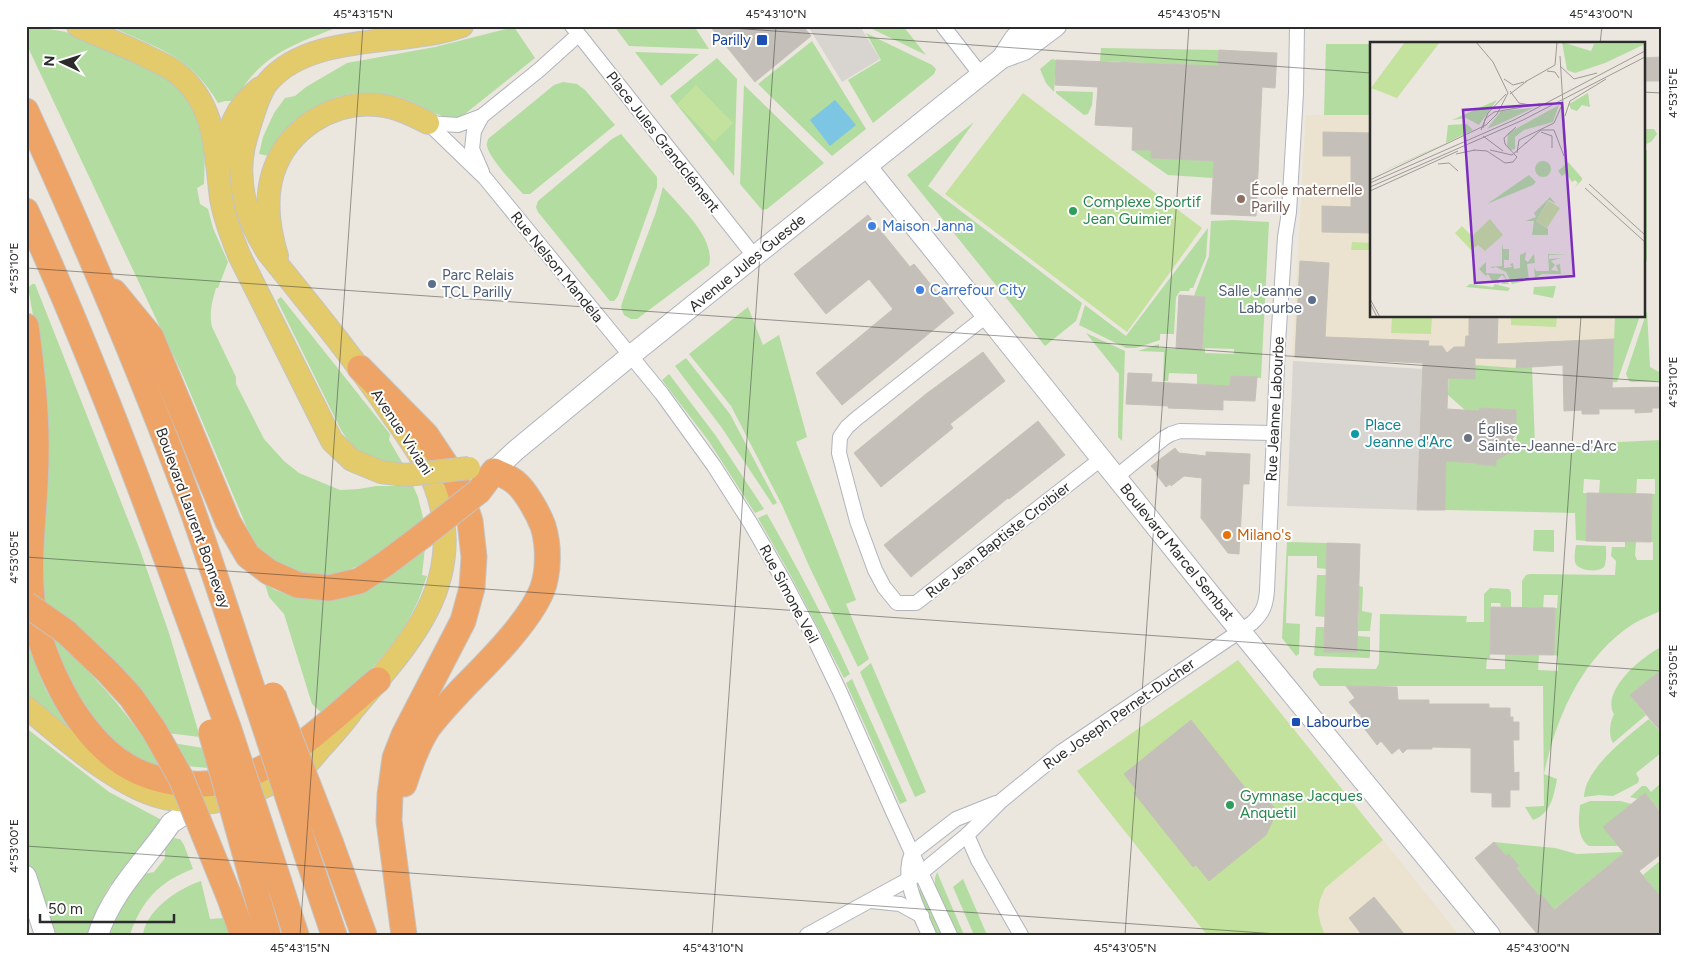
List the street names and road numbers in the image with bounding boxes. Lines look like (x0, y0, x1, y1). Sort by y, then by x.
street label: Place Jules Grandclément (602, 68, 724, 216)
street label: Rue Nelson Mandela (507, 208, 607, 326)
street label: Avenue Jules Guesde (685, 210, 809, 316)
street label: Rue Jeanne Labourbe (1262, 336, 1288, 482)
street label: Avenue Viviani (367, 386, 437, 478)
street label: Boulevard Laurent Bonnevay (152, 425, 234, 611)
street label: Rue Jean Baptiste Croibier (922, 478, 1074, 602)
street label: Boulevard Marcel Sembat (1116, 480, 1238, 625)
street label: Rue Simone Veil (756, 542, 822, 646)
street label: Rue Joseph Pernet-Ducher (1040, 655, 1198, 773)

